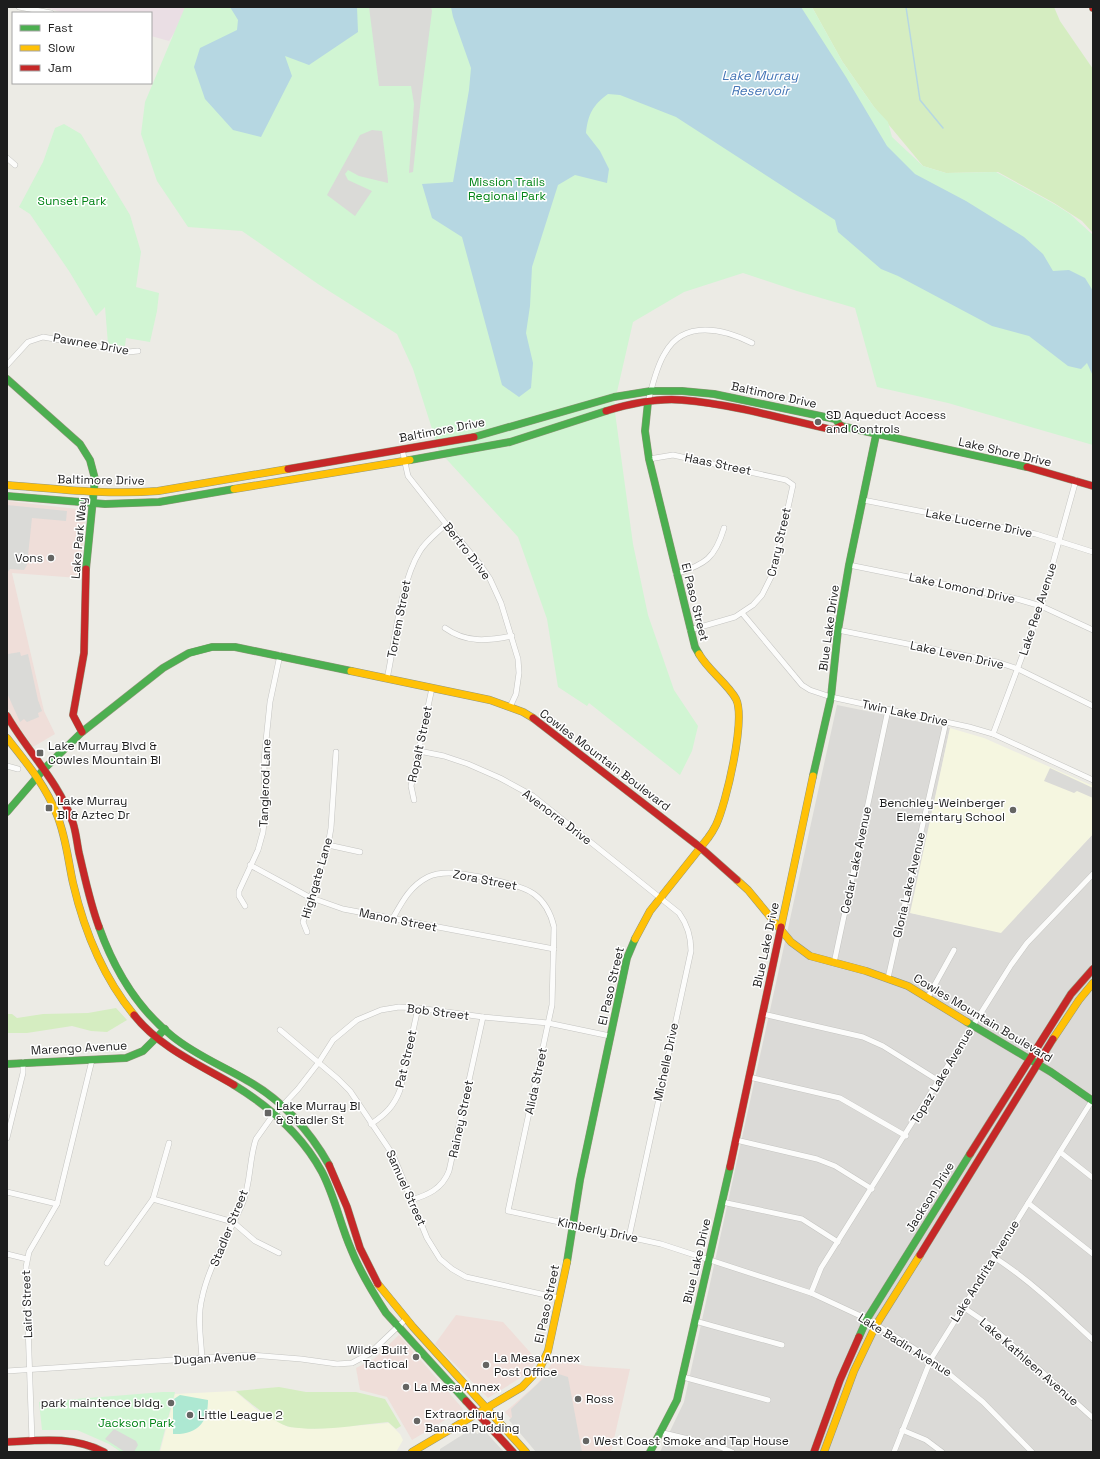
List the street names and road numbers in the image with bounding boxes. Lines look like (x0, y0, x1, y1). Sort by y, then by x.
street label: Pawnee Drive (52, 329, 130, 359)
street label: Baltimore Drive (730, 378, 818, 412)
street label: Baltimore Drive (398, 414, 486, 446)
street label: Lake Shore Drive (957, 434, 1053, 470)
street label: Haas Street (683, 449, 753, 479)
street label: Baltimore Drive (57, 471, 145, 489)
street label: Lake Park Way (67, 496, 91, 580)
street label: Lake Lucerne Drive (924, 505, 1034, 541)
street label: Crary Street (763, 506, 795, 578)
street label: Bertro Drive (440, 519, 494, 583)
street label: Lake Ree Avenue (1015, 560, 1061, 658)
street label: El Paso Street (678, 561, 712, 643)
street label: Lake Lomond Drive (907, 569, 1017, 607)
street label: Torrem Street (384, 579, 414, 659)
street label: Blue Lake Drive (815, 584, 843, 672)
street label: Lake Leven Drive (909, 637, 1005, 673)
street label: Twin Lake Drive (860, 696, 950, 730)
street label: Ropalt Street (404, 704, 436, 784)
street label: Cowles Mountain Boulevard (536, 706, 674, 814)
street label: Tanglerod Lane (255, 739, 275, 827)
street label: Avenorra Drive (519, 786, 595, 848)
street label: Cedar Lake Avenue (837, 805, 875, 915)
street label: Gloria Lake Avenue (889, 831, 929, 939)
street label: Highgate Lane (298, 836, 336, 920)
street label: Zora Street (452, 866, 518, 894)
street label: Blue Lake Drive (749, 901, 783, 989)
street label: Manon Street (358, 905, 438, 935)
street label: El Paso Street (594, 945, 628, 1027)
street label: Cowles Mountain Boulevard (910, 970, 1056, 1066)
street label: Bob Street (406, 1000, 470, 1024)
street label: Michelle Drive (650, 1021, 682, 1103)
street label: Topaz Lake Avenue (907, 1025, 977, 1127)
street label: Pat Street (392, 1029, 420, 1089)
street label: Marengo Avenue (30, 1037, 128, 1059)
street label: Alida Street (521, 1046, 551, 1116)
street label: Rainey Street (445, 1079, 477, 1159)
street label: Samuel Street (382, 1147, 430, 1229)
street label: Jackson Drive (902, 1159, 958, 1235)
street label: Stadler Street (206, 1187, 252, 1269)
street label: Kimberly Drive (556, 1214, 640, 1246)
street label: Blue Lake Drive (679, 1217, 715, 1305)
street label: Lake Andrita Avenue (947, 1217, 1023, 1325)
street label: El Paso Street (531, 1263, 563, 1345)
street label: Laird Street (18, 1270, 36, 1338)
street label: Lake Badin Avenue (855, 1310, 955, 1380)
street label: Lake Kathleen Avenue (976, 1315, 1082, 1409)
street label: Dugan Avenue (173, 1348, 257, 1368)

